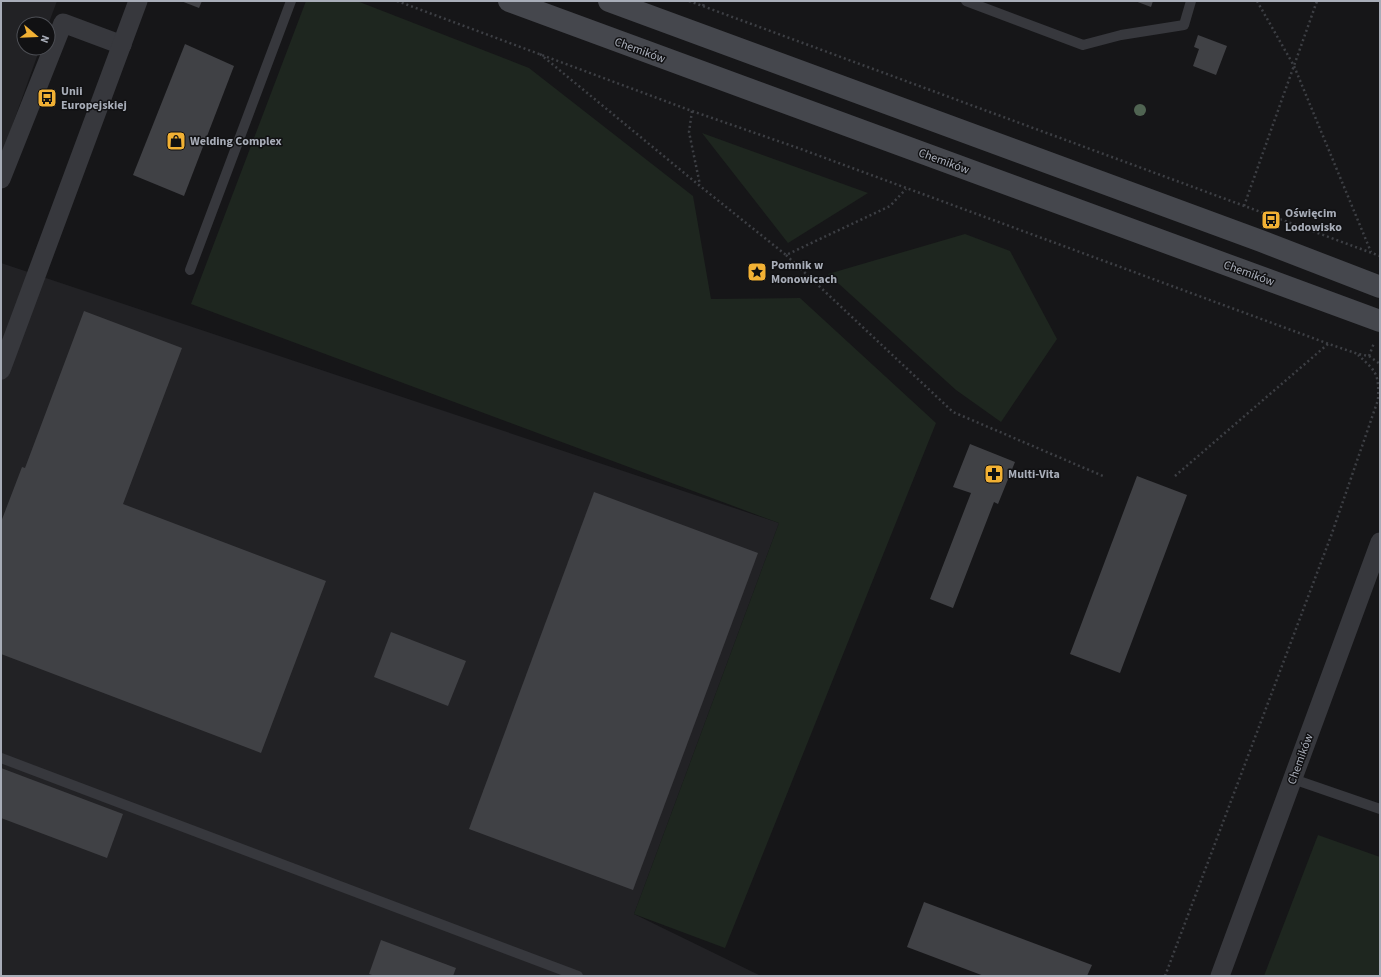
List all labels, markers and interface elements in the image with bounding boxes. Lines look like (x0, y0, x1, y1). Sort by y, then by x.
north arrow (16, 16, 56, 56)
text: N (37, 33, 53, 45)
street label: Chemików (612, 33, 668, 68)
place label: Unii Europejskiej (61, 83, 127, 114)
bus stop icon: Unii Europejskiej (36, 87, 58, 109)
shop icon: Welding Complex (165, 130, 187, 152)
place label: Welding Complex (190, 133, 282, 150)
street label: Chemików (916, 144, 972, 179)
place label: Oświęcim Lodowisko (1285, 205, 1342, 236)
bus stop icon: Oświęcim Lodowisko (1260, 209, 1282, 231)
street label: Chemików (1221, 256, 1277, 291)
place label: Pomnik w Monowicach (771, 257, 837, 288)
place icon: Pomnik w Monowicach (746, 261, 768, 283)
pharmacy icon: Multi-Vita (983, 463, 1005, 485)
place label: Multi-Vita (1008, 466, 1060, 483)
street label: Chemików (1283, 731, 1318, 787)

